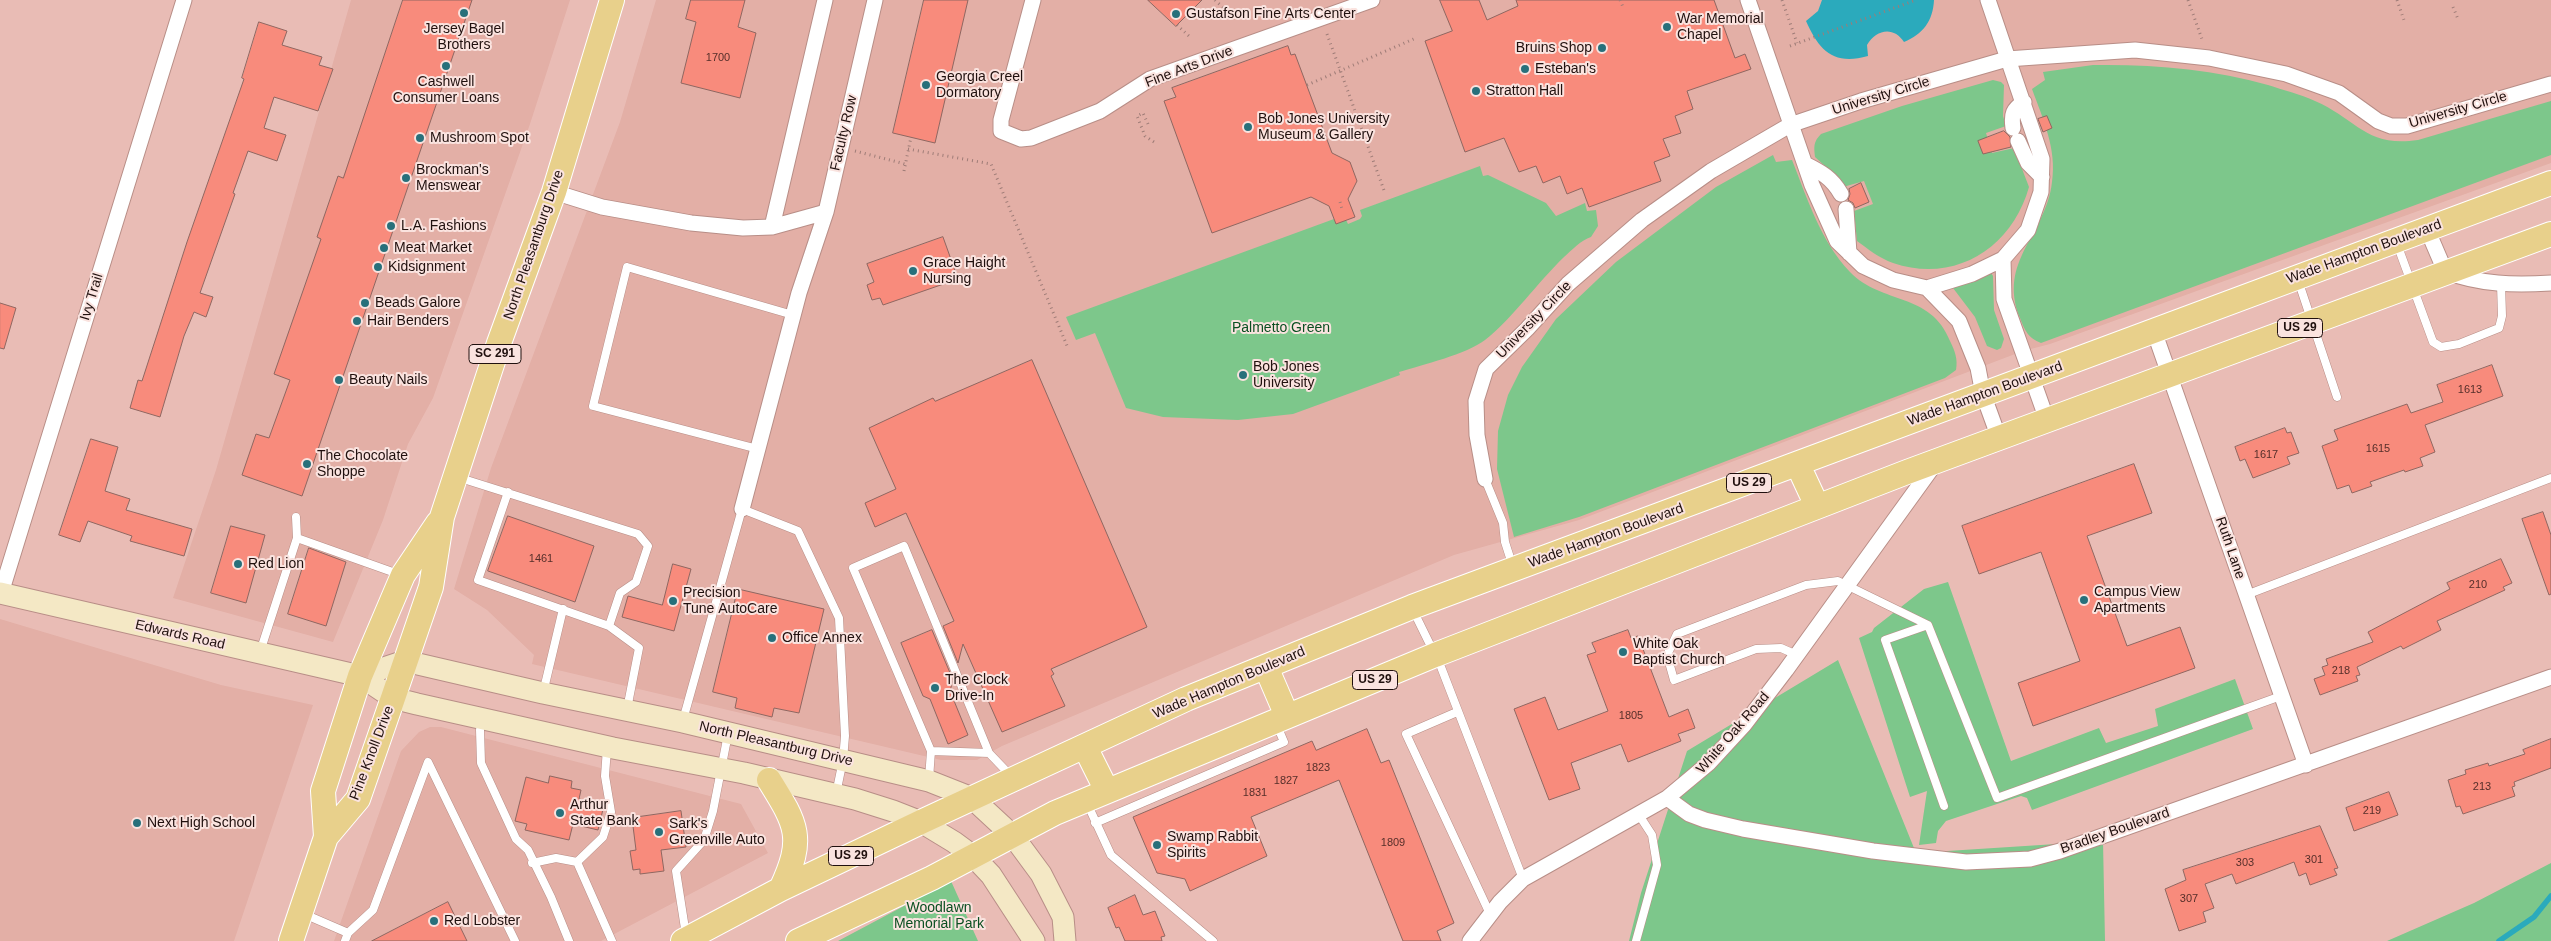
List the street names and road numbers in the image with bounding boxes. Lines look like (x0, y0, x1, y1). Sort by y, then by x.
street label: Fine Arts Drive (1143, 43, 1235, 91)
street label: University Circle (1830, 73, 1932, 119)
street label: University Circle (2407, 88, 2509, 132)
street label: Faculty Row (827, 94, 861, 172)
street label: North Pleasantburg Drive (500, 168, 568, 322)
street label: Wade Hampton Boulevard (2284, 216, 2444, 288)
street label: Ivy Trail (77, 271, 107, 323)
street label: University Circle (1493, 278, 1575, 362)
road number: US 29 (2278, 318, 2322, 338)
road number: SC 291 (469, 344, 521, 364)
street label: Wade Hampton Boulevard (1905, 358, 2065, 430)
road number: US 29 (1726, 473, 1772, 492)
street label: Wade Hampton Boulevard (1526, 500, 1686, 572)
street label: Ruth Lane (2212, 515, 2248, 581)
street label: Edwards Road (133, 616, 227, 654)
street label: Wade Hampton Boulevard (1150, 643, 1308, 723)
road number: US 29 (1352, 670, 1398, 690)
street label: White Oak Road (1693, 689, 1773, 777)
street label: Pine Knoll Drive (346, 703, 398, 803)
street label: North Pleasantburg Drive (698, 718, 854, 770)
street label: Bradley Boulevard (2058, 804, 2172, 858)
road number: US 29 (828, 846, 874, 866)

